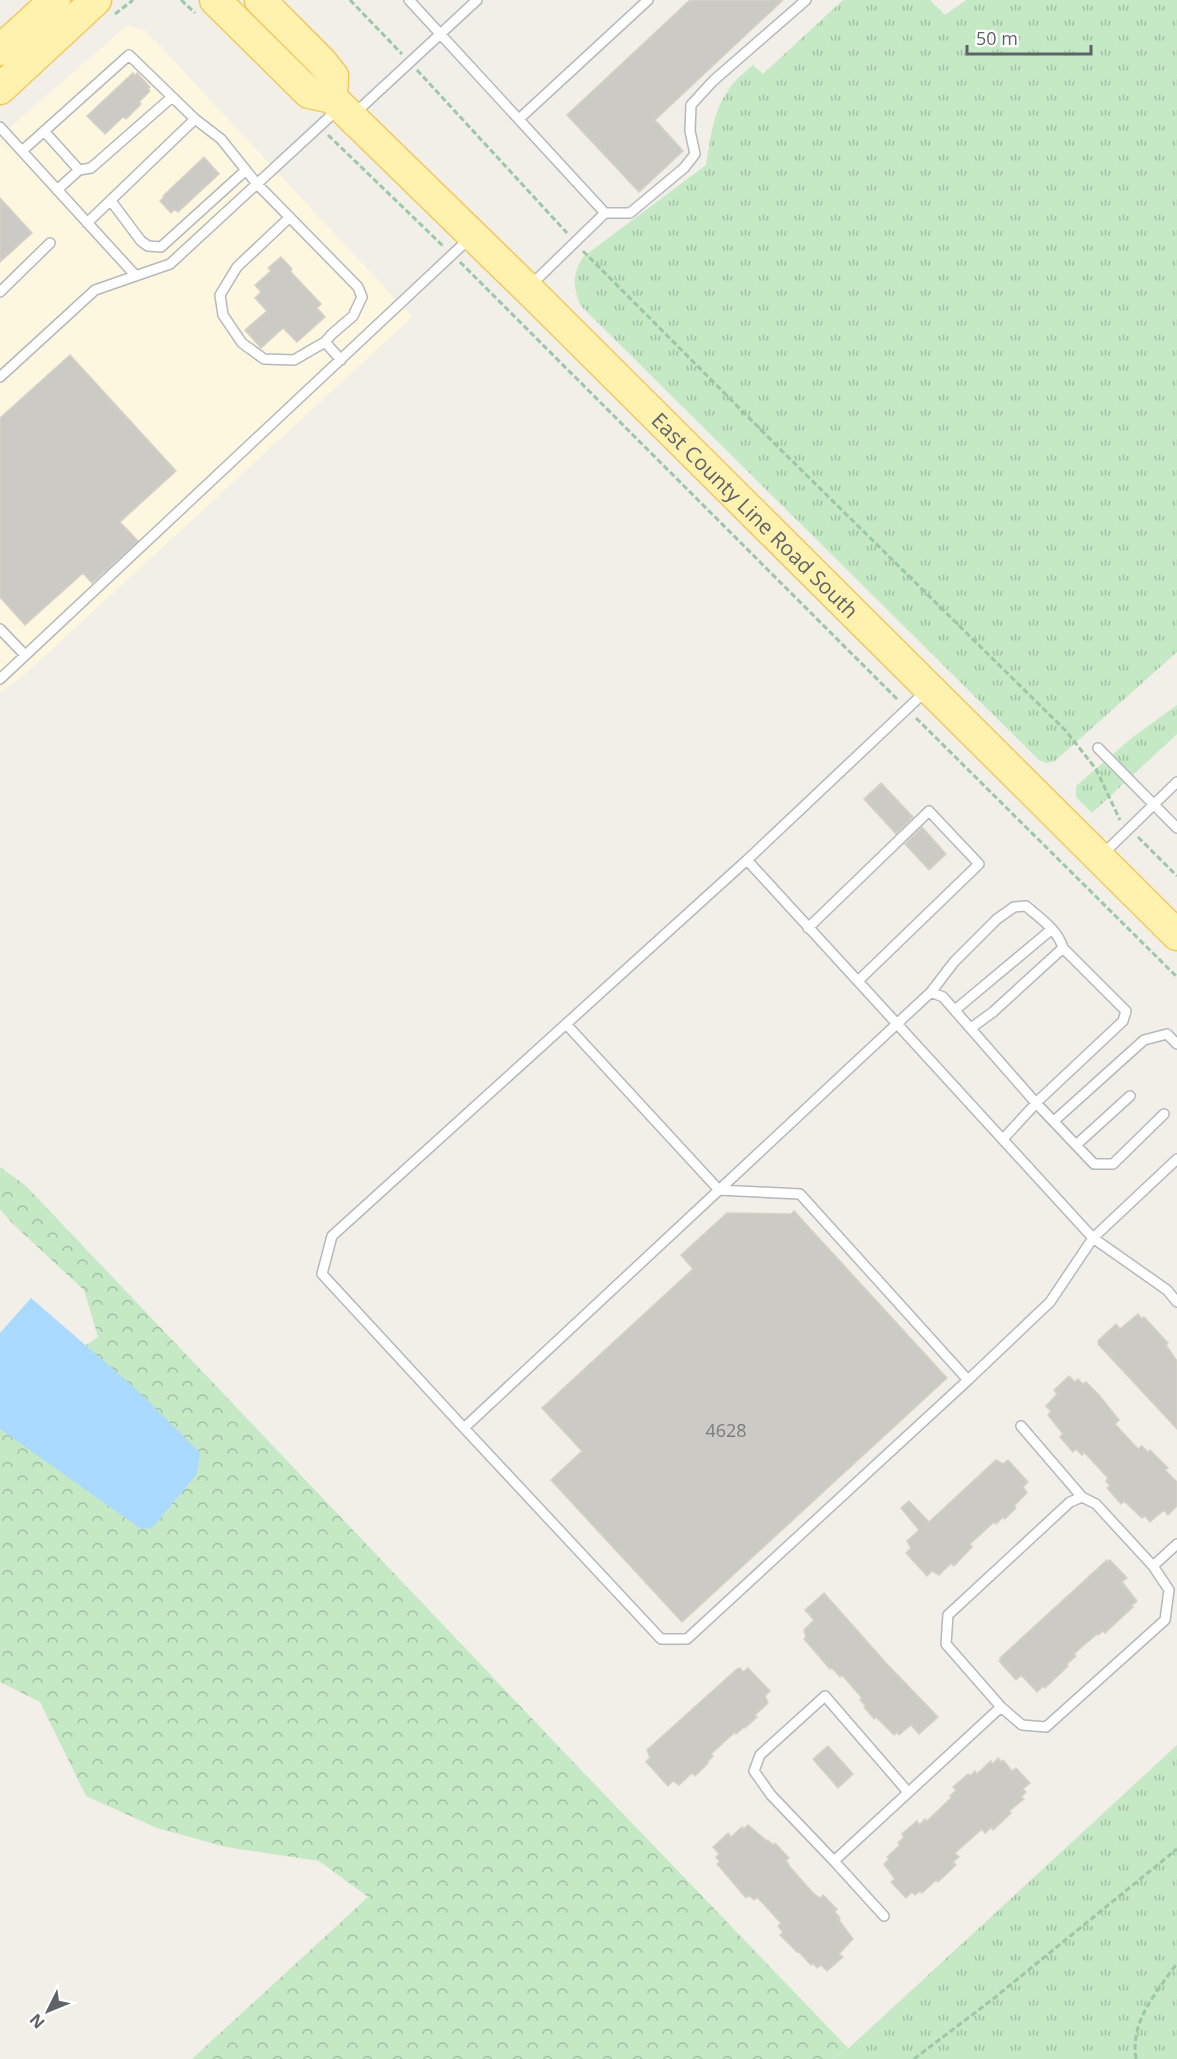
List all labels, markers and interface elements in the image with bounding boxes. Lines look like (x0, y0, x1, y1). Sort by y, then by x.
scale bar (967, 18, 1092, 56)
text: 50 m (976, 26, 1018, 50)
street label: East County Line Road South (646, 406, 865, 624)
house number: 4628 (705, 1418, 747, 1442)
north arrow (18, 1981, 78, 2041)
text: N (25, 2009, 50, 2033)

